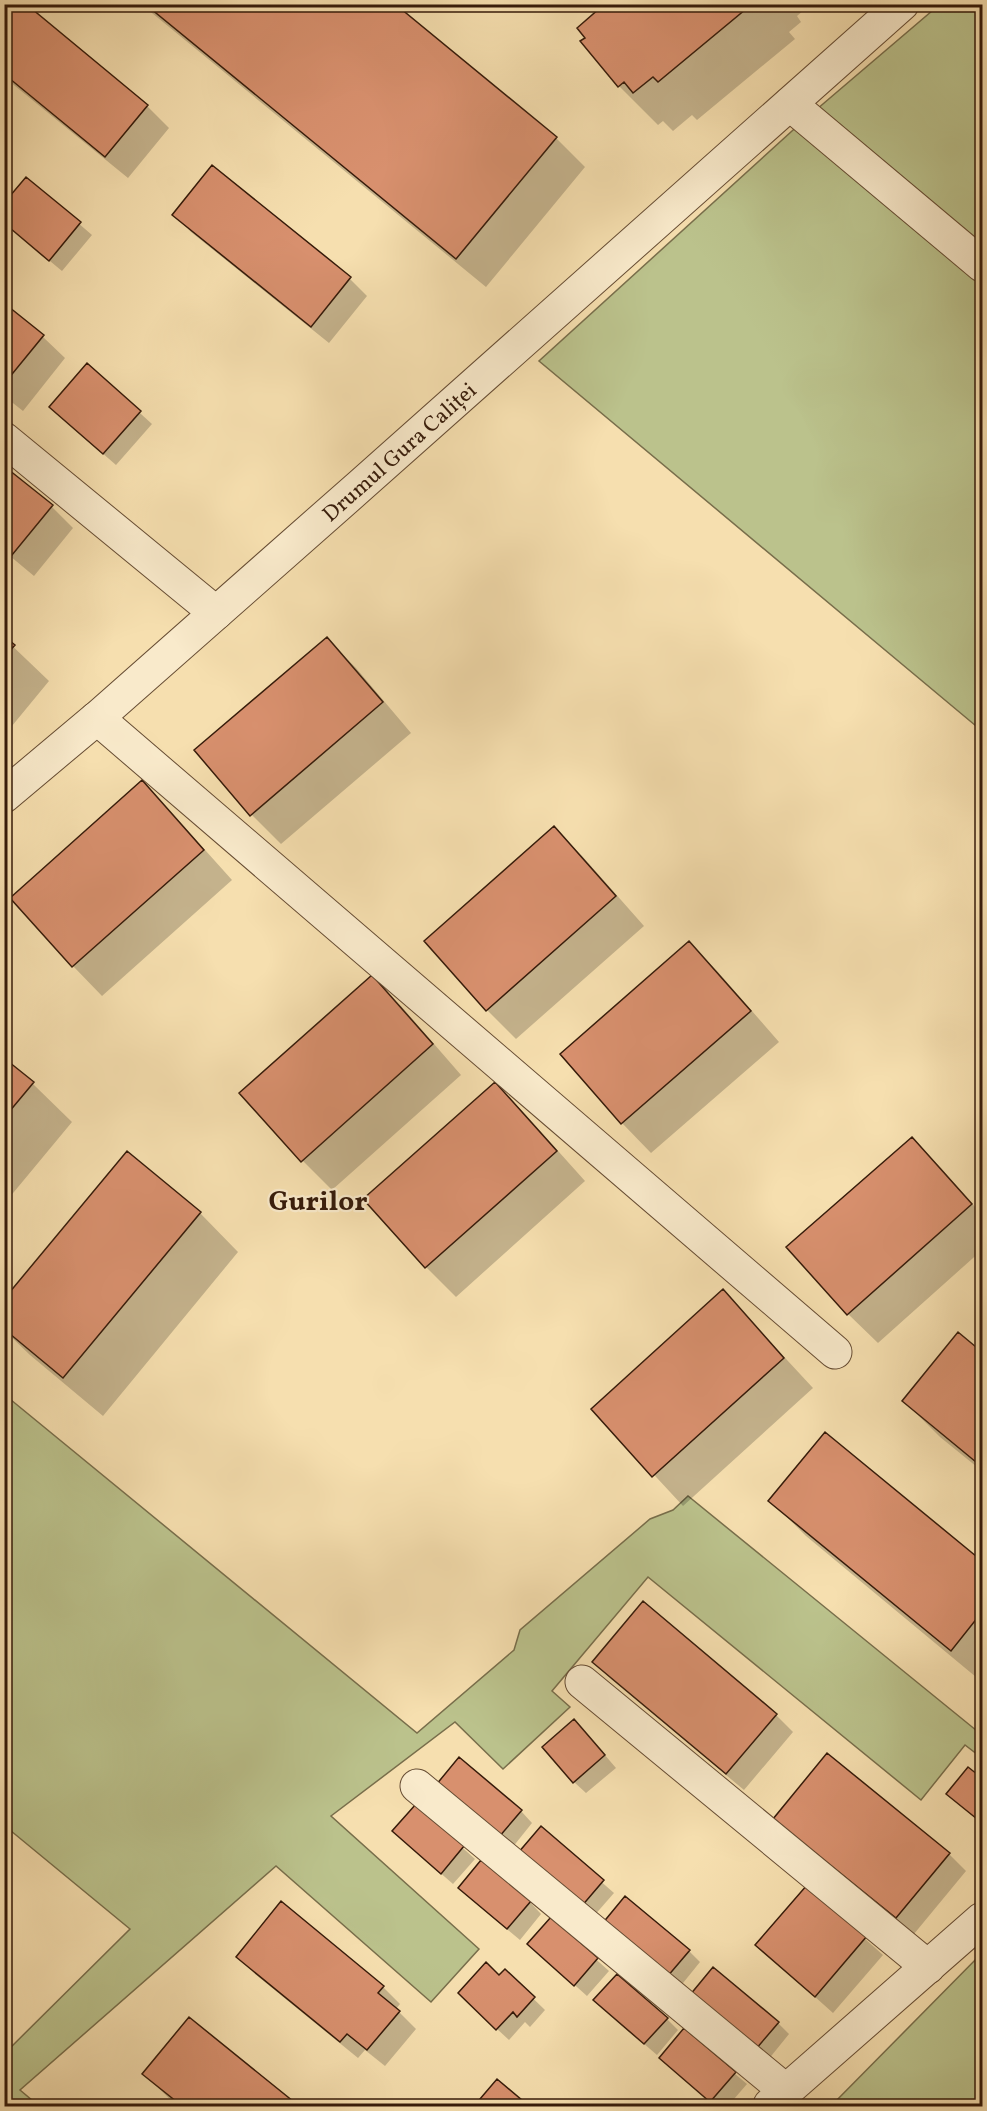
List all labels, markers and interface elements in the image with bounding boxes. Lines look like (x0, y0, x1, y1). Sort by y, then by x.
street label: Drumul Gura Caliței (316, 376, 484, 530)
district label: Gurilor (269, 1183, 367, 1222)

